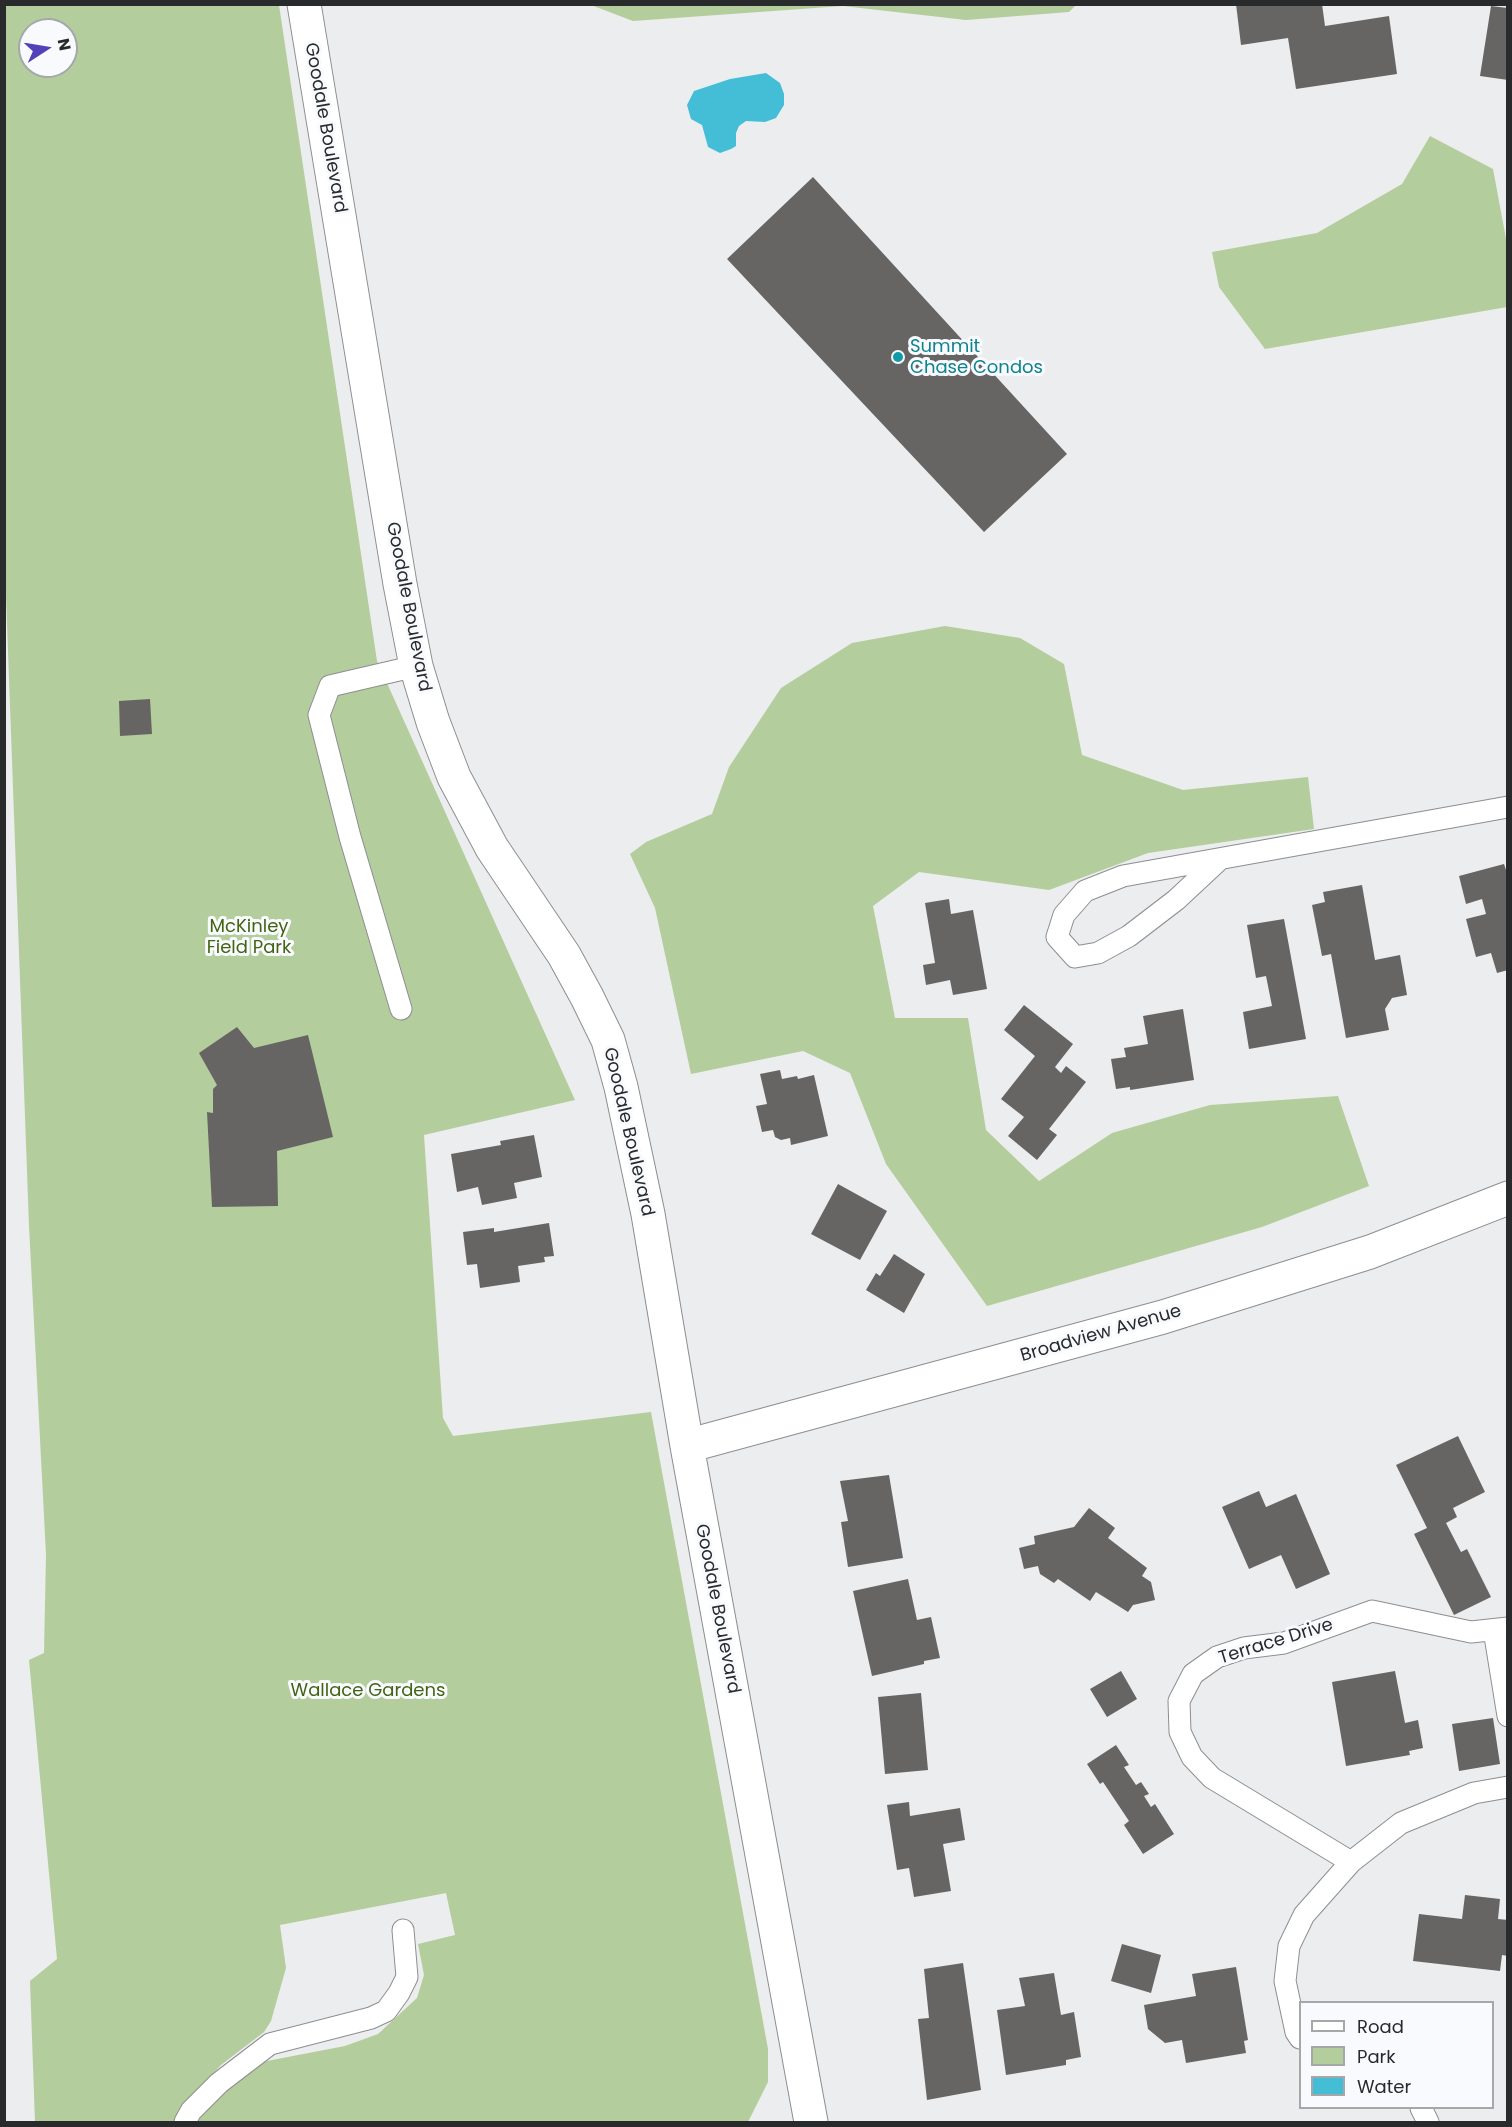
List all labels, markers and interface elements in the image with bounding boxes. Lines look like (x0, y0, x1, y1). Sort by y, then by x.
north arrow (18, 18, 78, 78)
text: N (52, 36, 77, 53)
street label: Goodale Boulevard (299, 41, 351, 215)
place label: Summit Chase Condos (910, 336, 1043, 378)
marker: Summit Chase Condos (891, 350, 905, 364)
street label: Goodale Boulevard (381, 520, 435, 694)
park label: McKinley Field Park (207, 916, 291, 958)
street label: Goodale Boulevard (598, 1045, 658, 1219)
street label: Broadview Avenue (1018, 1301, 1184, 1367)
street label: Goodale Boulevard (690, 1522, 744, 1696)
street label: Terrace Drive (1216, 1614, 1336, 1670)
park label: Wallace Gardens (291, 1680, 445, 1702)
legend (1299, 2001, 1494, 2109)
text: Road (1357, 2014, 1404, 2039)
text: Park (1357, 2044, 1396, 2069)
text: Water (1357, 2074, 1411, 2099)

